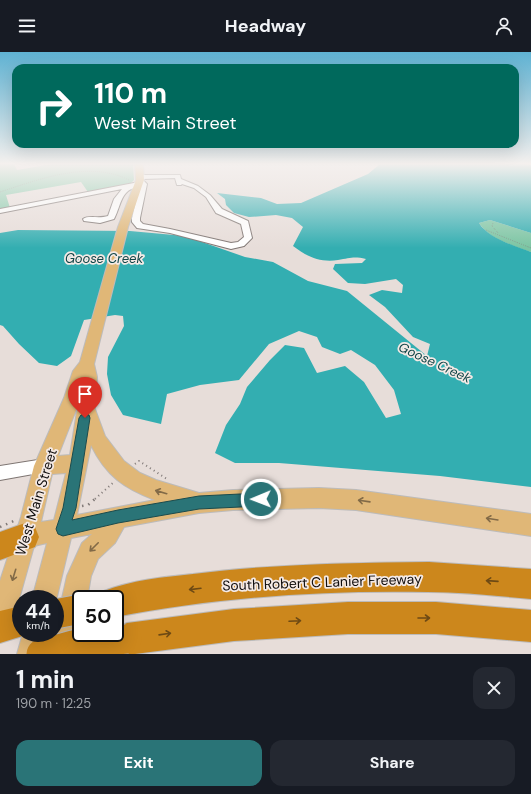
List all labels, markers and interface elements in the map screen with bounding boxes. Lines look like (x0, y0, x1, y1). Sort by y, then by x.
text: Headway (225, 14, 306, 38)
icon: menu (16, 15, 38, 37)
icon: person (493, 15, 515, 37)
text: 110 m (94, 75, 167, 112)
icon: right (28, 80, 80, 132)
text: West Main Street (94, 111, 237, 135)
water label: Goose Creek (65, 250, 143, 267)
water label: Goose Creek (396, 338, 474, 387)
pin (68, 377, 102, 418)
icon: arrive (74, 383, 96, 405)
street label: West Main Street (11, 446, 61, 558)
position arrow (240, 478, 282, 520)
one-way arrow (155, 488, 168, 495)
one-way arrow (358, 497, 371, 505)
one-way arrow (486, 515, 499, 523)
one-way arrow (89, 542, 99, 552)
one-way arrow (10, 568, 17, 581)
street label: South Robert C Lanier Freeway (222, 570, 422, 594)
one-way arrow (486, 578, 499, 585)
one-way arrow (189, 585, 202, 593)
speed limit sign: 50 (72, 590, 124, 642)
text: 44 (25, 598, 51, 624)
one-way arrow (417, 614, 430, 622)
one-way arrow (288, 618, 301, 625)
text: km/h (26, 619, 50, 632)
one-way arrow (158, 631, 171, 638)
text: 1 min (16, 664, 74, 695)
button: close (473, 667, 515, 709)
text: 190 m · 12:25 (16, 695, 91, 712)
button: Exit (16, 740, 262, 786)
button: Share (270, 740, 515, 786)

